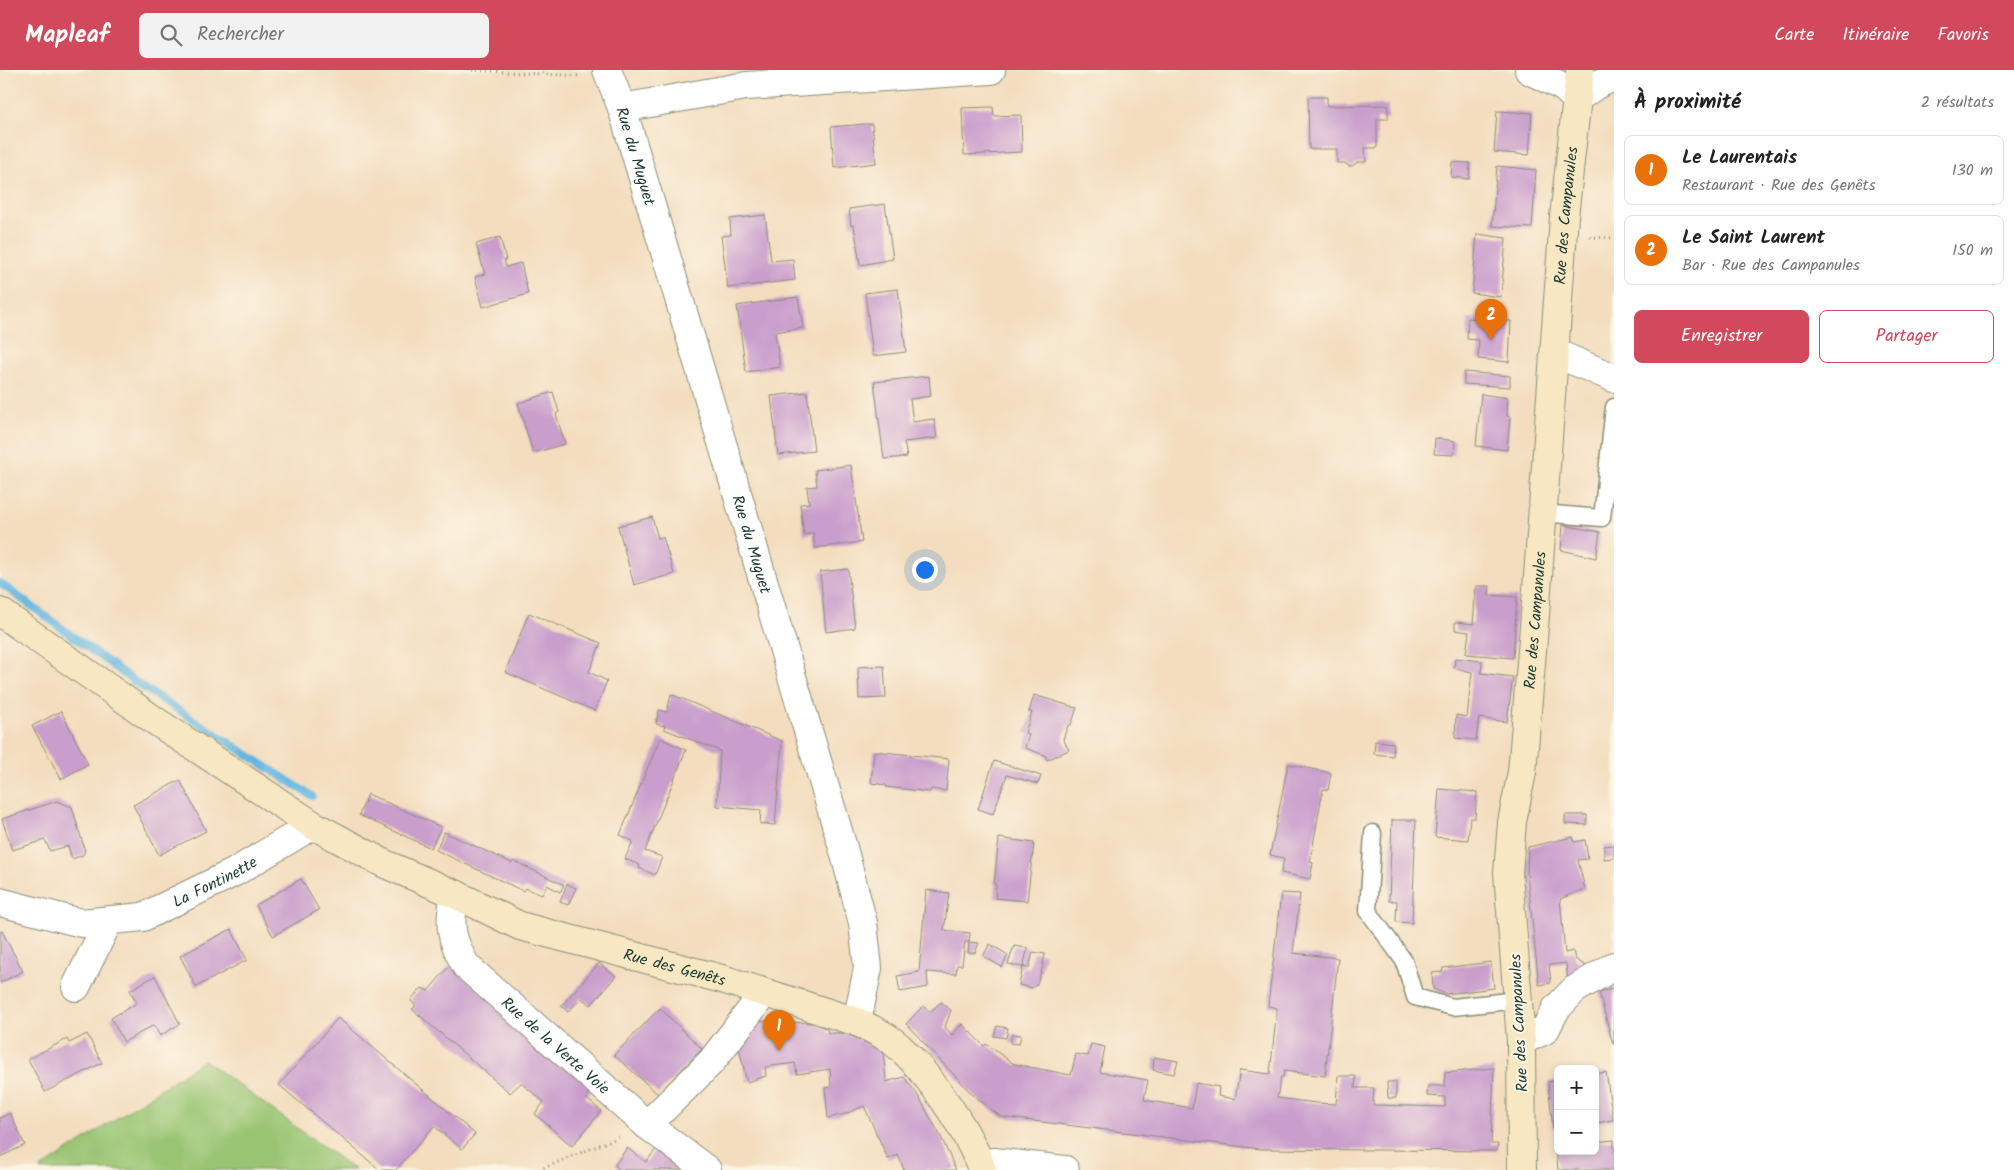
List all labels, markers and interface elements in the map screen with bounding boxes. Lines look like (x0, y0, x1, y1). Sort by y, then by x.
search box (139, 13, 489, 58)
text: Mapleaf (25, 16, 109, 55)
text: Rechercher (197, 20, 284, 50)
icon: search (157, 21, 185, 49)
text: Carte (1774, 21, 1814, 50)
text: Itinéraire (1842, 21, 1909, 50)
text: Favoris (1937, 21, 1989, 50)
text: À proximité (1634, 86, 1741, 119)
text: 2 résultats (1921, 90, 1994, 115)
street label: Rue du Muguet (608, 104, 662, 210)
text: Le Laurentais (1682, 143, 1797, 173)
street label: Rue des Campanules (1548, 145, 1586, 285)
text: 1 (1649, 158, 1653, 183)
text: 130 m (1952, 158, 1993, 183)
text: Restaurant · Rue des Genêts (1682, 173, 1876, 198)
text: Le Saint Laurent (1682, 223, 1825, 253)
text: 2 (1646, 238, 1656, 263)
text: 150 m (1952, 238, 1993, 263)
text: Bar · Rue des Campanules (1682, 253, 1860, 278)
pin: 2 (1475, 299, 1507, 340)
button: Enregistrer (1634, 310, 1809, 363)
button: Partager (1819, 310, 1994, 363)
street label: Rue du Muguet (724, 492, 778, 598)
street label: Rue des Campanules (1518, 550, 1554, 690)
your location (912, 557, 938, 583)
street label: La Fontinette (169, 850, 263, 915)
street label: Rue des Genêts (620, 943, 728, 993)
street label: Rue des Campanules (1503, 953, 1536, 1093)
street label: Rue de la Verte Voie (495, 991, 615, 1101)
pin: 1 (763, 1010, 795, 1051)
map controls (1554, 1065, 1599, 1155)
button: + (1554, 1065, 1599, 1110)
button: − (1554, 1110, 1599, 1155)

